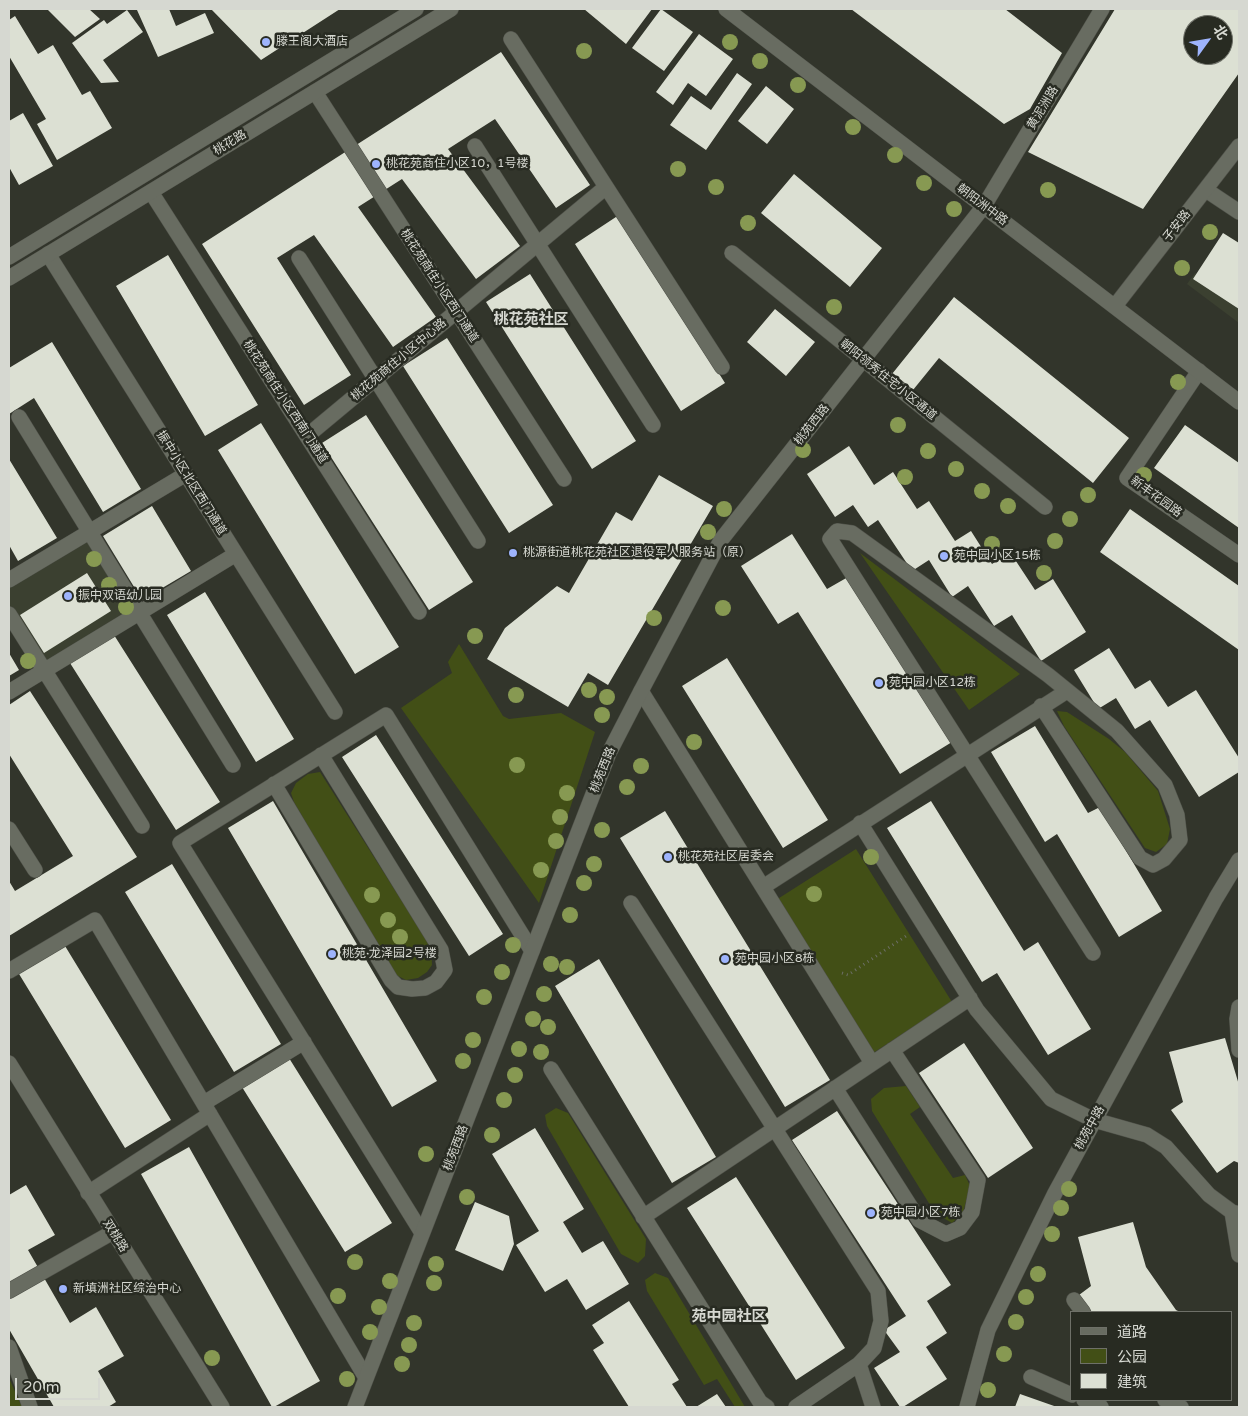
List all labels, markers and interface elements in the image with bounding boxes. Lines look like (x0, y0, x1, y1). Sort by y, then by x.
north arrow (1183, 15, 1233, 65)
text: 北 (1209, 22, 1231, 43)
place label: 滕王阁大酒店 (276, 35, 348, 49)
marker: 滕王阁大酒店 (260, 36, 272, 48)
street label: 黄泥洲路 (1024, 84, 1062, 132)
street label: 桃花路 (211, 128, 249, 158)
place label: 桃花苑商住小区10，1号楼 (386, 157, 529, 171)
marker: 桃花苑商住小区10，1号楼 (370, 158, 382, 170)
street label: 朝阳洲中路 (954, 181, 1010, 229)
street label: 子安路 (1160, 207, 1194, 245)
street label: 桃花苑商住小区西门通道 (397, 227, 481, 345)
district label: 桃花苑社区 (494, 311, 568, 329)
street label: 桃花苑商住小区中心路 (348, 316, 450, 404)
street label: 朝阳领秀住宅小区通道 (837, 337, 939, 423)
street label: 桃花苑商住小区西南门通道 (240, 338, 330, 466)
street label: 桃苑西路 (792, 402, 832, 448)
street label: 振中小区北区西门通道 (153, 428, 229, 538)
street label: 新丰花园路 (1127, 474, 1185, 520)
place label: 桃源街道桃花苑社区退役军人服务站（原） (523, 546, 751, 560)
marker: 桃源街道桃花苑社区退役军人服务站（原） (507, 547, 519, 559)
place label: 苑中园小区15栋 (954, 549, 1041, 563)
marker: 苑中园小区15栋 (938, 550, 950, 562)
place label: 振中双语幼儿园 (78, 589, 162, 603)
marker: 振中双语幼儿园 (62, 590, 74, 602)
place label: 苑中园小区12栋 (889, 676, 976, 690)
marker: 苑中园小区12栋 (873, 677, 885, 689)
street label: 桃苑西路 (587, 745, 619, 795)
place label: 桃花苑社区居委会 (678, 850, 774, 864)
marker: 桃花苑社区居委会 (662, 851, 674, 863)
place label: 桃苑·龙泽园2号楼 (342, 947, 437, 961)
marker: 桃苑·龙泽园2号楼 (326, 948, 338, 960)
place label: 苑中园小区8栋 (735, 952, 815, 966)
marker: 苑中园小区8栋 (719, 953, 731, 965)
street label: 桃苑中路 (1072, 1104, 1108, 1152)
street label: 桃苑西路 (441, 1123, 471, 1173)
place label: 苑中园小区7栋 (881, 1206, 961, 1220)
marker: 苑中园小区7栋 (865, 1207, 877, 1219)
street label: 双桃路 (99, 1217, 131, 1255)
place label: 新填洲社区综治中心 (73, 1282, 181, 1296)
marker: 新填洲社区综治中心 (57, 1283, 69, 1295)
district label: 苑中园社区 (692, 1308, 766, 1326)
legend (1070, 1311, 1233, 1401)
text: 道路 (1117, 1323, 1147, 1341)
text: 公园 (1117, 1348, 1147, 1366)
scale bar (18, 1368, 102, 1400)
text: 建筑 (1117, 1373, 1147, 1391)
text: 20 m (23, 1378, 60, 1396)

